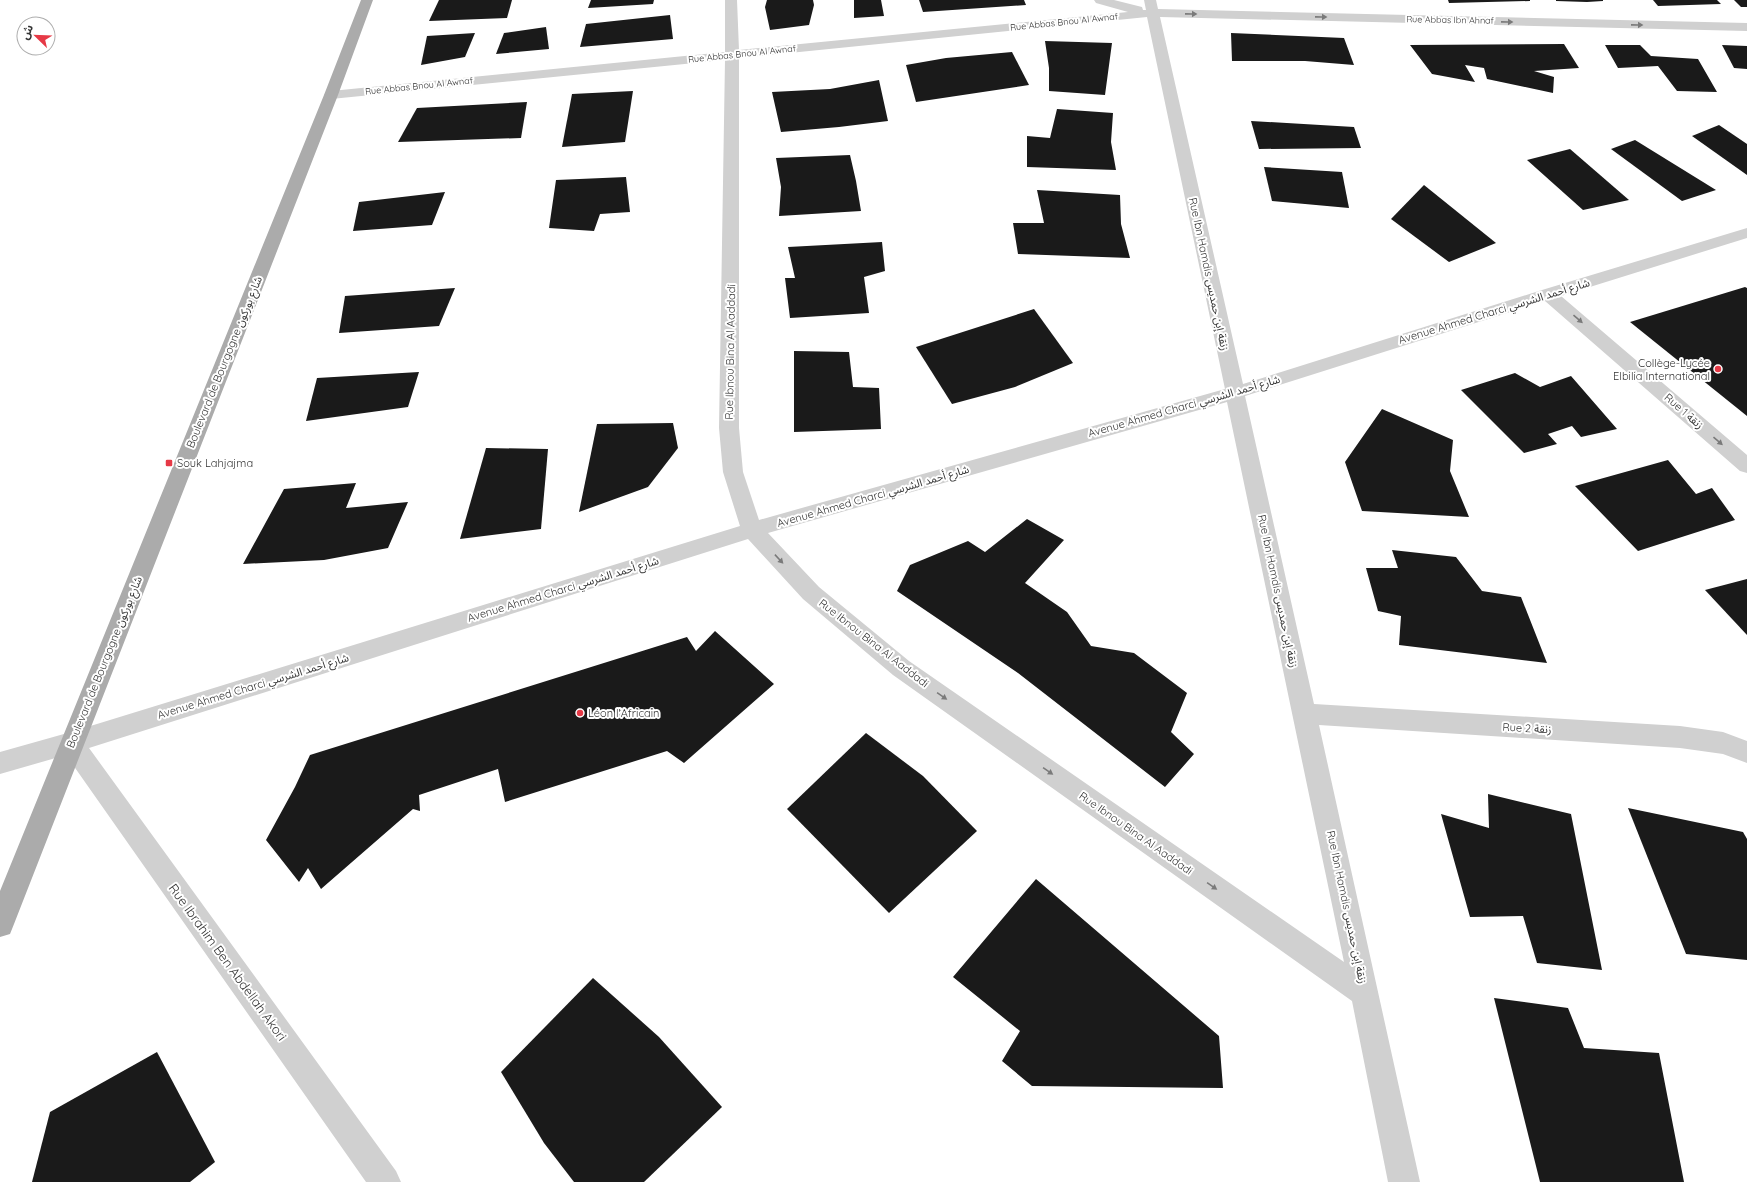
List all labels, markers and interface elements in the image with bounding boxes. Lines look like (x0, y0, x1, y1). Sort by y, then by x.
street label: Rue Abbas Bnou Al Awnaf (1010, 10, 1119, 33)
one-way arrow (1185, 11, 1198, 17)
street label: Rue Abbas Ibn Ahnaf (1406, 13, 1495, 26)
one-way arrow (1315, 14, 1328, 20)
north arrow (16, 16, 56, 56)
one-way arrow (1501, 18, 1513, 25)
text: ش (17, 22, 36, 42)
one-way arrow (1631, 22, 1644, 28)
street label: Rue Abbas Bnou Al Awnaf (688, 42, 797, 65)
street label: Rue Abbas Bnou Al Awnaf (365, 74, 474, 97)
street label: Rue Ibn Hamdis زنقة إبن حمديس (1185, 196, 1232, 352)
street label: Boulevard de Bourgogne شارع بوركون (183, 274, 266, 450)
street label: Avenue Ahmed Charci شارع أحمد الشرسي (1397, 275, 1592, 349)
street label: Rue Ibnou Bina Al Aaddadi (722, 284, 738, 420)
one-way arrow (1573, 315, 1583, 324)
place label: Collège-Lycée Elbilia International (1613, 356, 1710, 383)
marker: Collège-Lycée Elbilia International (1713, 364, 1723, 374)
street label: Avenue Ahmed Charci شارع أحمد الشرسي (1086, 372, 1283, 443)
street label: Rue 1 زنقة (1662, 390, 1706, 432)
one-way arrow (1714, 436, 1723, 445)
place label: Souk Lahjajma (177, 456, 253, 470)
marker: Souk Lahjajma (164, 458, 174, 468)
street label: Avenue Ahmed Charci شارع أحمد الشرسي (775, 462, 972, 533)
street label: Rue Ibn Hamdis زنقة إبن حمديس (1254, 513, 1301, 669)
street label: Avenue Ahmed Charci شارع أحمد الشرسي (466, 553, 661, 627)
one-way arrow (774, 554, 783, 563)
street label: Boulevard de Bourgogne شارع بوركون (63, 574, 146, 750)
street label: Rue Ibnou Bina Al Aaddadi (816, 596, 932, 690)
street label: Avenue Ahmed Charci شارع أحمد الشرسي (156, 650, 351, 724)
one-way arrow (937, 692, 947, 700)
place label: Léon l'Africain (588, 706, 659, 720)
marker: Léon l'Africain (575, 708, 585, 718)
street label: Rue 2 زنقة (1502, 720, 1552, 736)
one-way arrow (1043, 767, 1054, 775)
street label: Rue Ibnou Bina Al Aaddadi (1076, 788, 1196, 878)
street label: Rue Ibn Hamdis زنقة إبن حمديس (1323, 829, 1370, 985)
street label: Rue Ibrahim Ben Abdellah Akori (166, 880, 290, 1044)
one-way arrow (1207, 882, 1217, 890)

